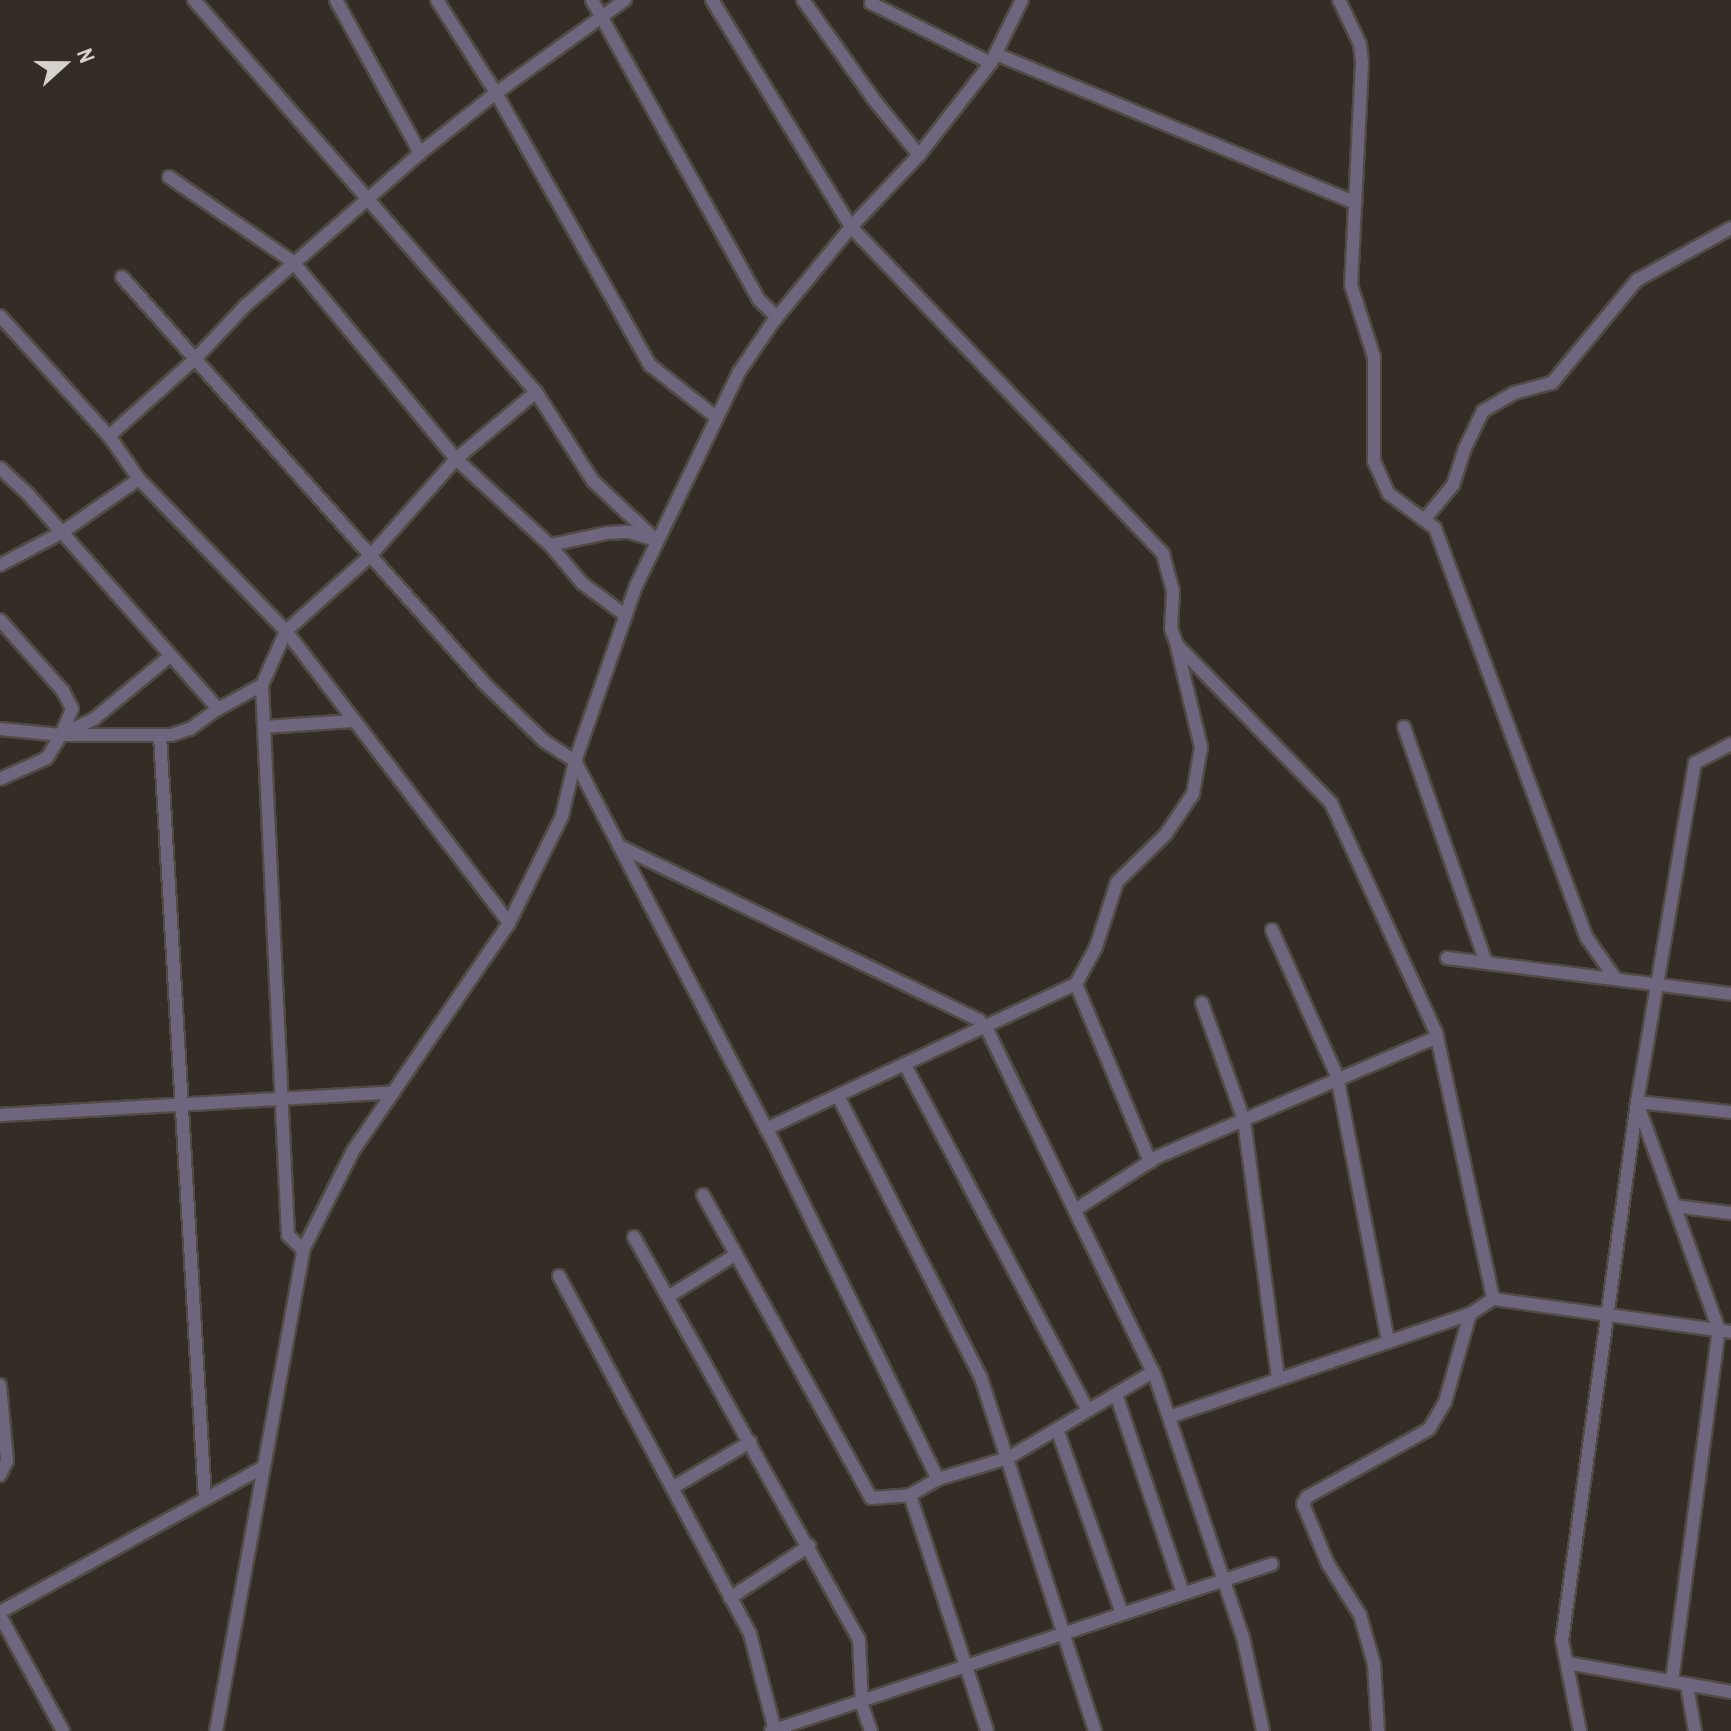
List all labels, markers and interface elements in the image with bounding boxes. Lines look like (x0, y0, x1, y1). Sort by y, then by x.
north arrow (24, 24, 104, 104)
text: N (70, 44, 103, 67)

